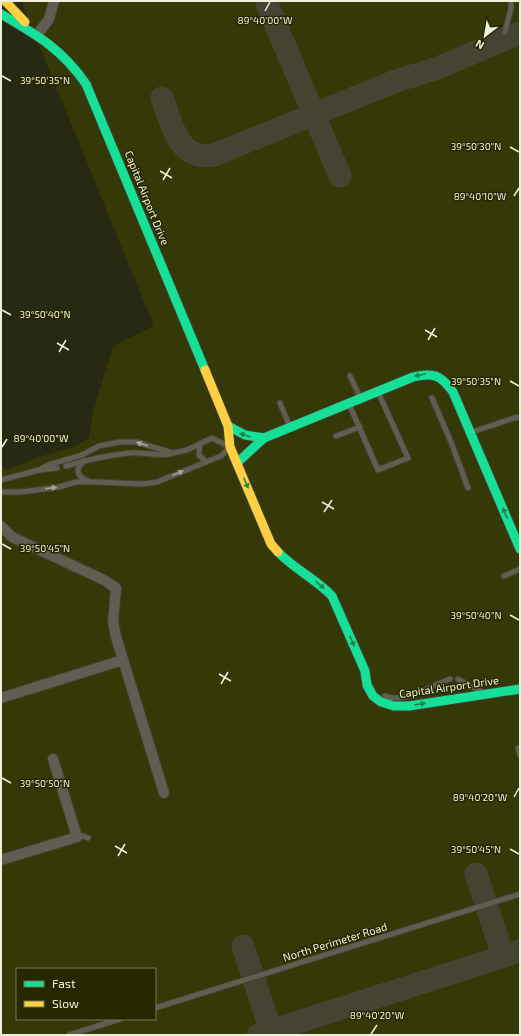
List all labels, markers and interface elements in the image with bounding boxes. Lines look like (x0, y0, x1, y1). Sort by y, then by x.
text: 89°40'00"W (238, 14, 293, 26)
north arrow (465, 16, 505, 56)
text: N (473, 37, 486, 53)
text: 39°50'35"N (20, 74, 70, 86)
text: 39°50'30"N (451, 140, 501, 152)
street label: Capital Airport Drive (123, 149, 172, 247)
text: 89°40'10"W (454, 190, 507, 202)
text: 39°50'40"N (20, 308, 70, 320)
one-way arrow (414, 372, 427, 378)
text: 39°50'35"N (451, 375, 501, 387)
one-way arrow (239, 431, 251, 437)
text: 89°40'00"W (14, 432, 69, 444)
one-way arrow (135, 441, 147, 447)
one-way arrow (173, 470, 185, 476)
one-way arrow (243, 477, 249, 489)
one-way arrow (45, 485, 57, 491)
one-way arrow (501, 507, 508, 519)
text: 39°50'45"N (20, 542, 70, 554)
one-way arrow (314, 580, 325, 589)
text: 39°50'40"N (451, 609, 501, 621)
one-way arrow (349, 636, 355, 647)
street label: Capital Airport Drive (398, 673, 500, 700)
one-way arrow (414, 701, 426, 707)
text: 39°50'50"N (20, 777, 70, 789)
text: 89°40'20"W (453, 791, 508, 803)
text: 39°50'45"N (451, 843, 501, 855)
street label: North Perimeter Road (281, 919, 389, 964)
legend (16, 968, 156, 1020)
text: Fast (52, 976, 76, 990)
text: Slow (52, 996, 79, 1010)
text: 89°40'20"W (350, 1009, 405, 1021)

